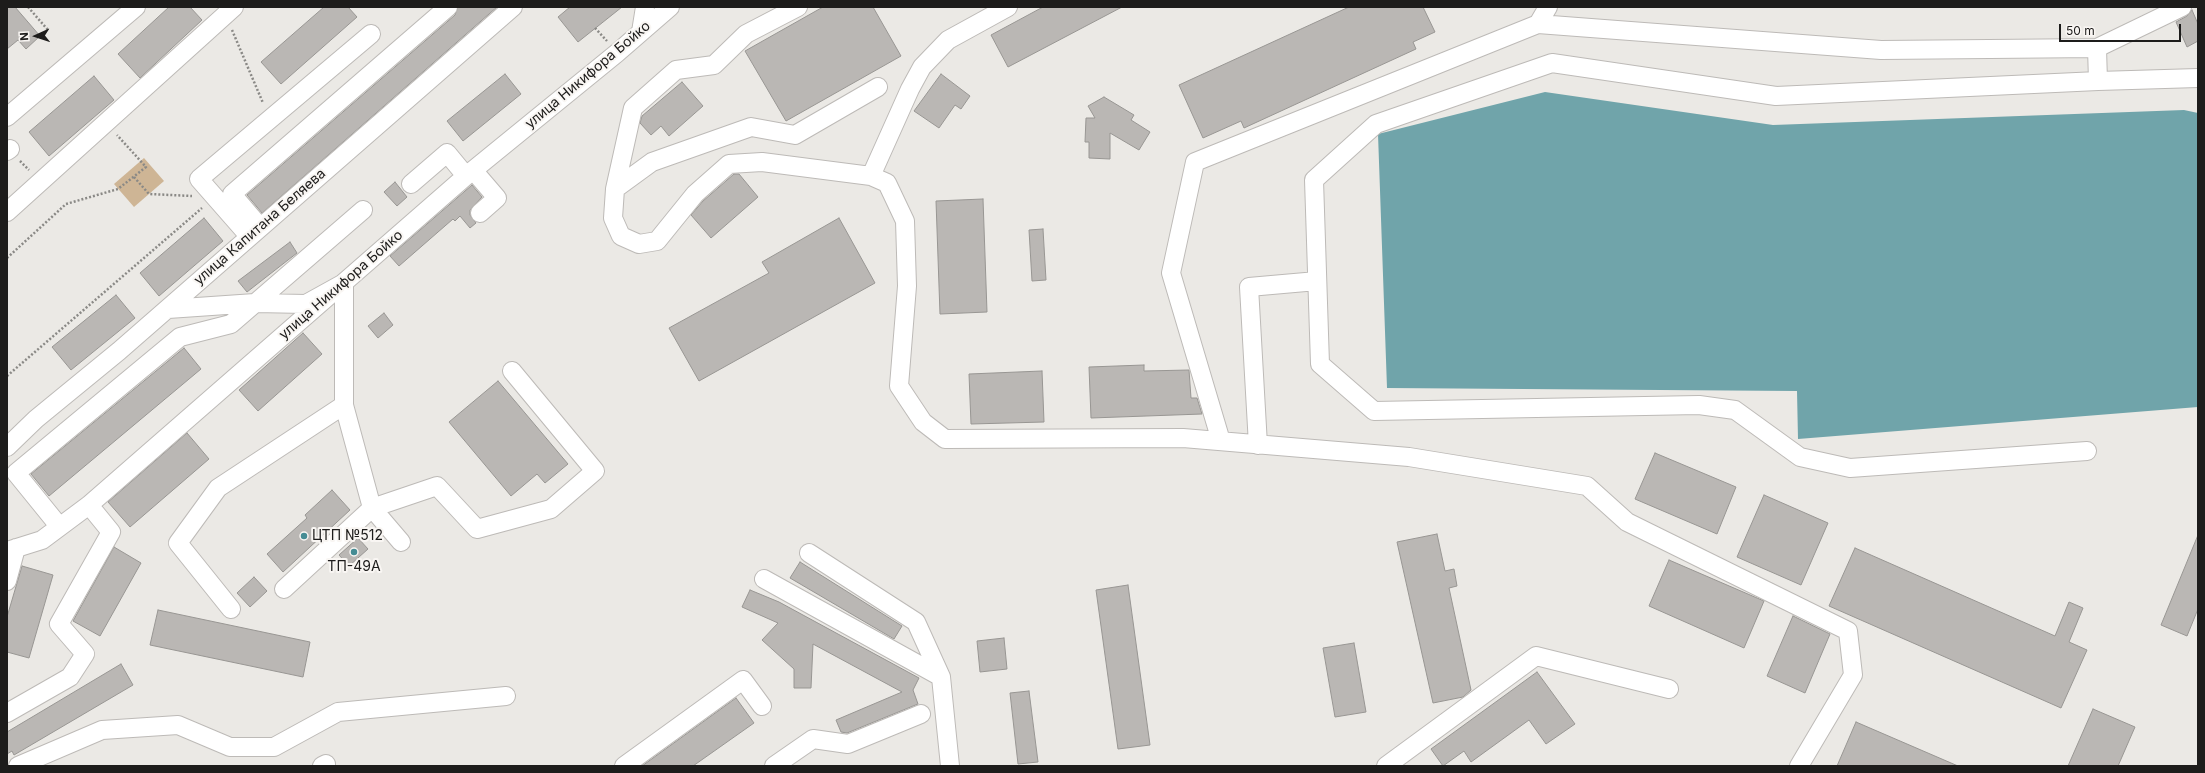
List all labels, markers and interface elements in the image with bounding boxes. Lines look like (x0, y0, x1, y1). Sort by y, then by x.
north arrow (16, 16, 56, 56)
scale bar (2061, 16, 2183, 42)
street label: улица Никифора Бойко (522, 18, 654, 132)
text: 50 m (2066, 23, 2095, 38)
text: N (17, 32, 31, 41)
street label: улица Капитана Беляева (191, 165, 329, 289)
street label: улица Никифора Бойко (276, 227, 406, 343)
place label: ЦТП №512 (312, 528, 383, 544)
marker: ЦТП №512 (299, 531, 309, 541)
marker: ТП-49А (349, 547, 359, 557)
place label: ТП-49А (327, 559, 381, 575)

